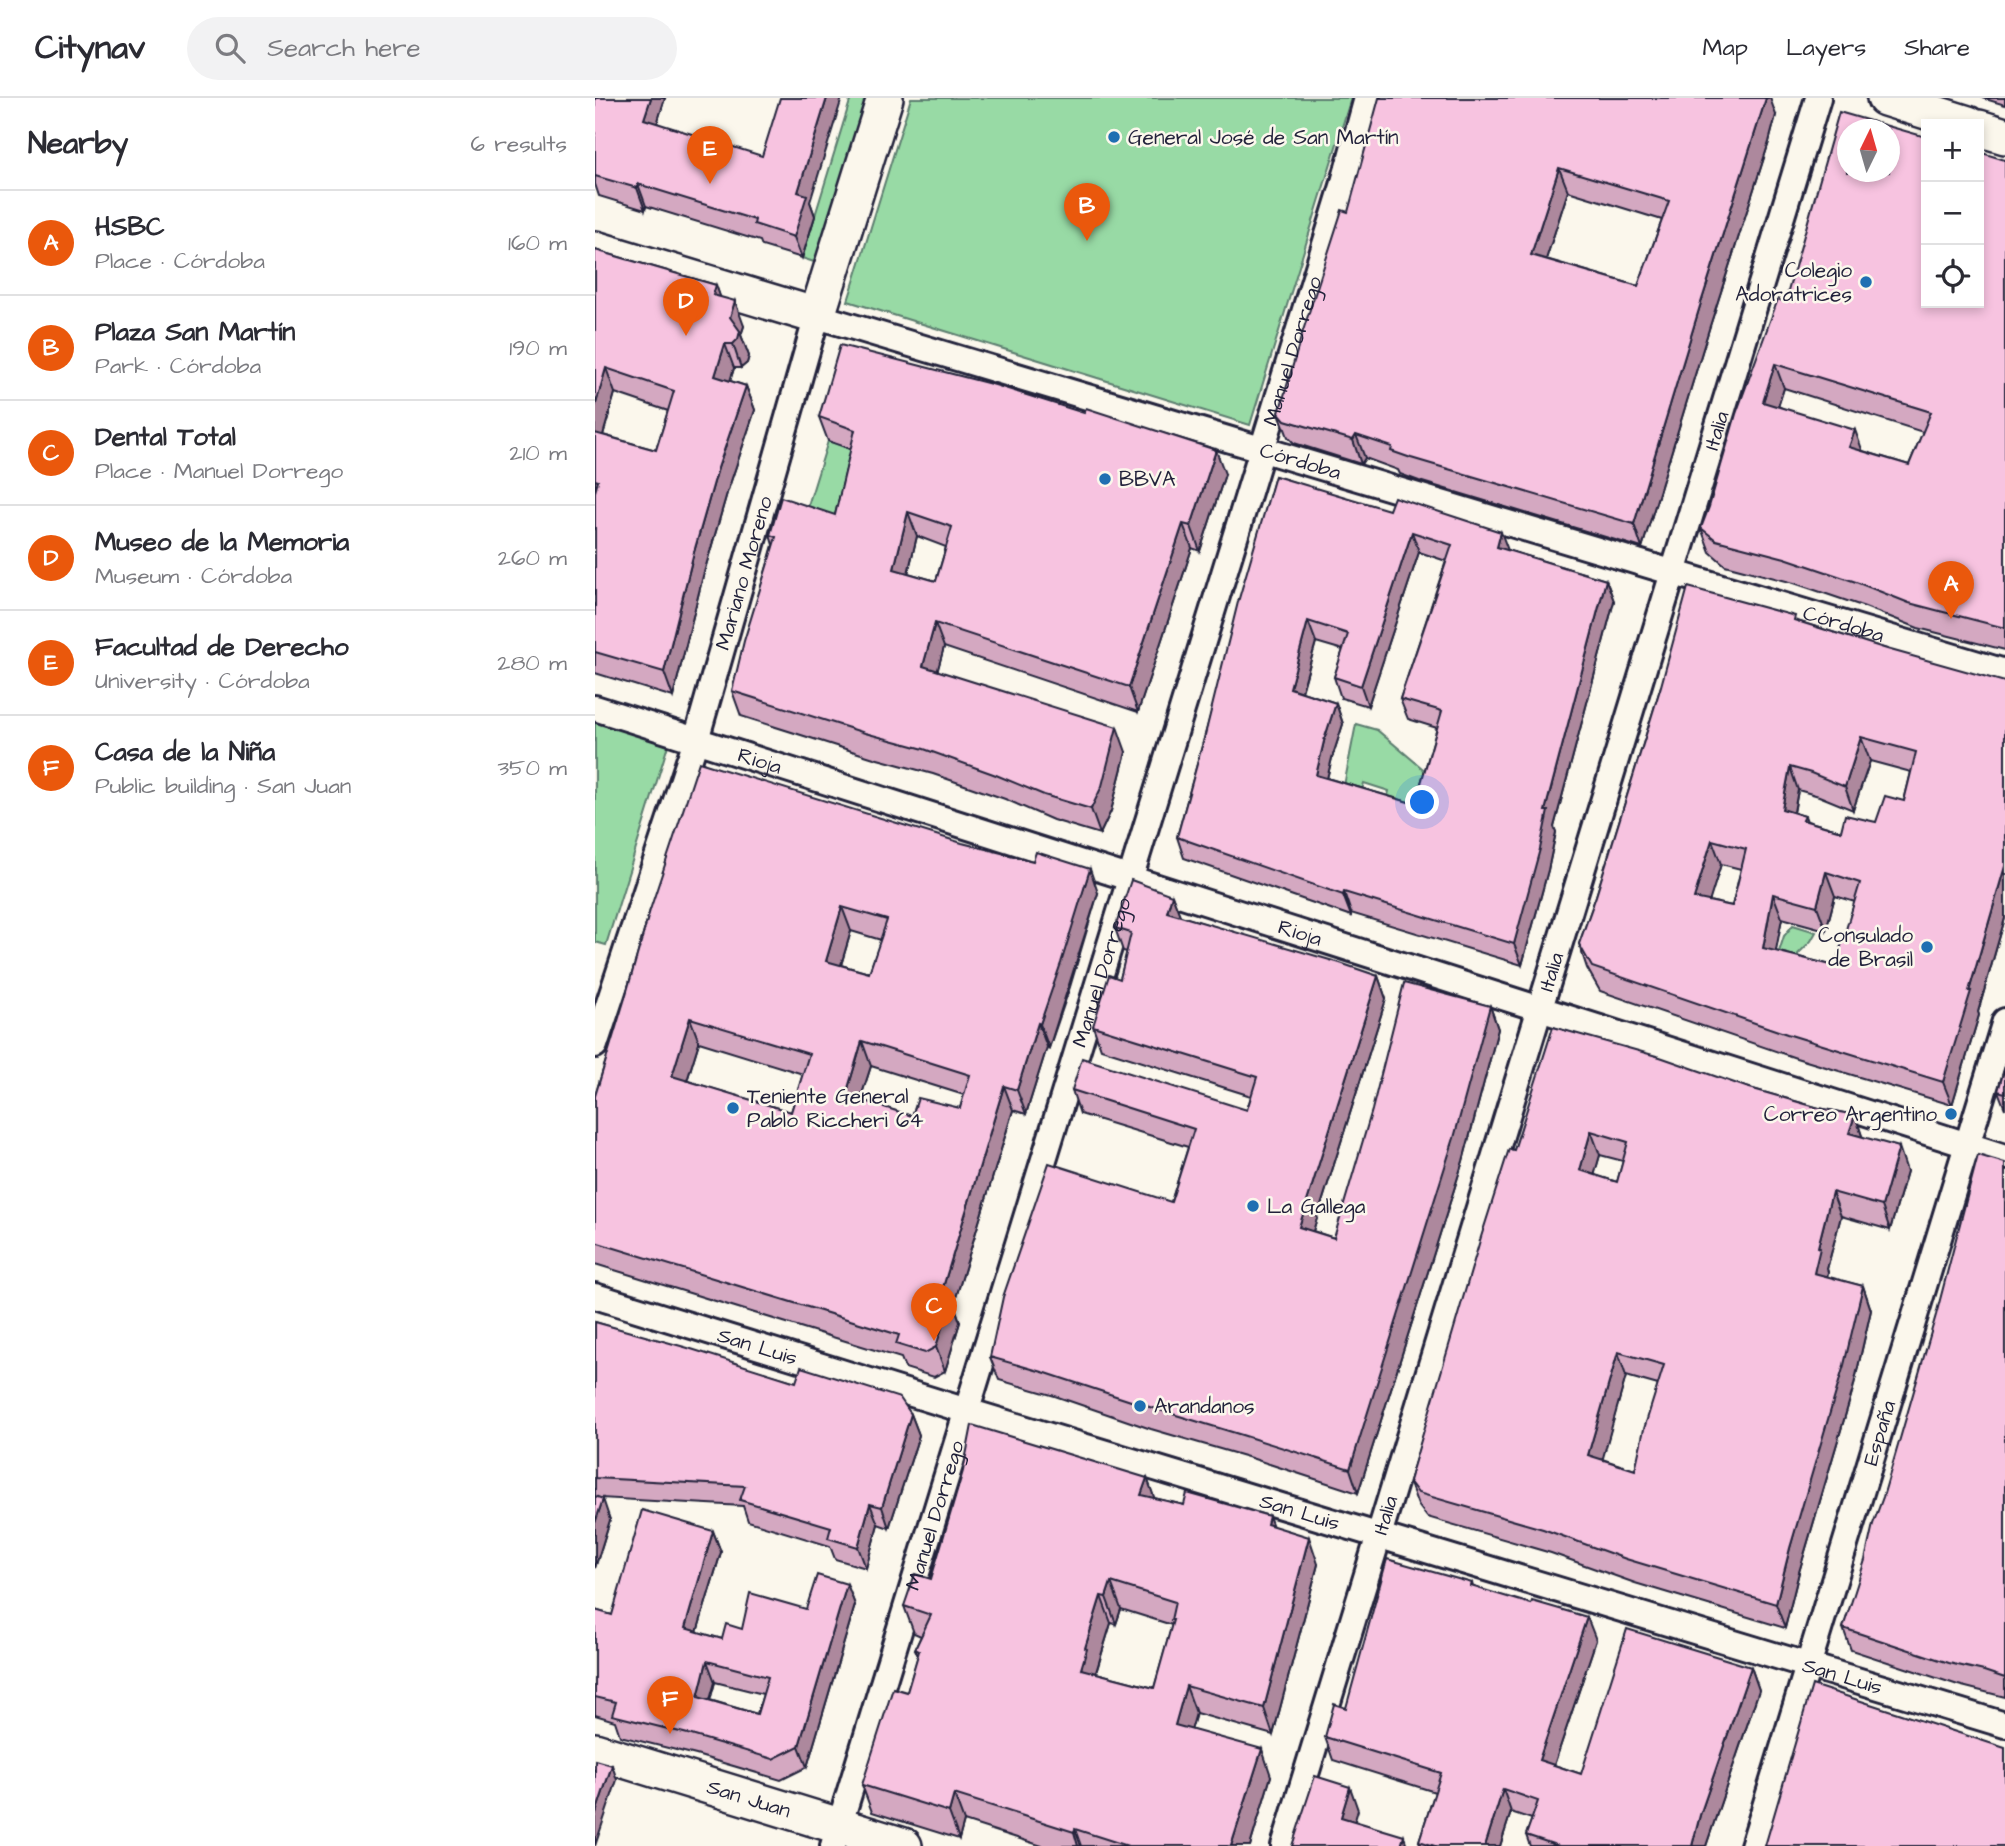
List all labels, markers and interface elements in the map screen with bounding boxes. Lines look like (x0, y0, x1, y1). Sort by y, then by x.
search box (187, 17, 677, 80)
text: Citynav (35, 25, 145, 71)
icon: search (211, 29, 249, 67)
text: Search here (267, 30, 421, 66)
text: Map (1703, 31, 1748, 65)
text: Layers (1786, 31, 1866, 65)
text: Share (1904, 31, 1970, 65)
north arrow (1837, 119, 1900, 182)
map controls (1921, 119, 1984, 308)
button: + (1921, 119, 1984, 182)
text: Nearby (28, 123, 128, 165)
place label: General José de San Martín (1128, 123, 1398, 152)
pin: E (687, 126, 733, 184)
text: 6 results (471, 128, 567, 160)
marker: General José de San Martín (1106, 129, 1122, 145)
button: − (1921, 182, 1984, 245)
pin: B (1064, 183, 1110, 241)
text: HSBC (95, 209, 164, 245)
text: A (44, 227, 58, 259)
text: 160 m (508, 227, 567, 259)
text: Place · Córdoba (95, 245, 265, 277)
button: locate (1921, 245, 1984, 308)
place label: Colegio Adoratrices (1735, 256, 1852, 309)
street label: Manuel Dorrego (1256, 273, 1329, 429)
marker: Colegio Adoratrices (1858, 274, 1874, 290)
pin: D (663, 278, 709, 336)
text: Plaza San Martín (95, 314, 295, 350)
text: B (43, 332, 59, 364)
text: 190 m (509, 332, 567, 364)
text: Park · Córdoba (95, 350, 261, 382)
street label: Italia (1697, 407, 1737, 454)
text: Dental Total (95, 419, 236, 455)
street label: Córdoba (1256, 436, 1345, 487)
text: C (43, 437, 59, 469)
text: 210 m (509, 437, 567, 469)
text: Place · Manuel Dorrego (95, 455, 343, 487)
place label: BBVA (1119, 465, 1176, 494)
marker: BBVA (1097, 471, 1113, 487)
street label: Mariano Moreno (708, 493, 780, 653)
text: Museo de la Memoria (95, 524, 349, 560)
text: D (44, 542, 58, 574)
text: 260 m (498, 542, 567, 574)
text: Museum · Córdoba (95, 560, 292, 592)
pin: A (1928, 561, 1974, 619)
street label: Córdoba (1799, 598, 1888, 650)
text: Facultad de Derecho (95, 629, 349, 665)
text: E (44, 647, 58, 679)
text: 280 m (497, 647, 567, 679)
text: University · Córdoba (95, 665, 310, 697)
text: Casa de la Niña (95, 734, 275, 770)
street label: Rioja (734, 740, 786, 782)
text: F (43, 752, 59, 784)
text: 350 m (497, 752, 567, 784)
text: Public building · San Juan (95, 770, 351, 802)
your location (1405, 785, 1439, 819)
street label: Manuel Dorrego (1065, 894, 1139, 1051)
street label: Rioja (1274, 912, 1326, 954)
place label: Consulado de Brasil (1818, 921, 1913, 974)
marker: Consulado de Brasil (1919, 939, 1935, 955)
street label: Italia (1532, 949, 1571, 995)
place label: Teniente General Pablo Riccheri 64 (747, 1082, 924, 1135)
marker: Teniente General Pablo Riccheri 64 (725, 1100, 741, 1116)
place label: Correo Argentino (1764, 1100, 1937, 1131)
marker: Correo Argentino (1943, 1106, 1959, 1122)
place label: La Gallega (1267, 1192, 1366, 1223)
marker: La Gallega (1245, 1198, 1261, 1214)
pin: C (911, 1283, 957, 1341)
street label: San Luis (714, 1321, 801, 1373)
place label: Arandanos (1154, 1392, 1255, 1421)
street label: España (1856, 1397, 1903, 1469)
marker: Arandanos (1132, 1398, 1148, 1414)
street label: Manuel Dorrego (898, 1437, 972, 1594)
street label: San Luis (1256, 1486, 1343, 1538)
street label: Italia (1366, 1492, 1405, 1538)
street label: San Luis (1799, 1651, 1886, 1702)
pin: F (647, 1676, 693, 1734)
street label: San Juan (703, 1772, 794, 1825)

